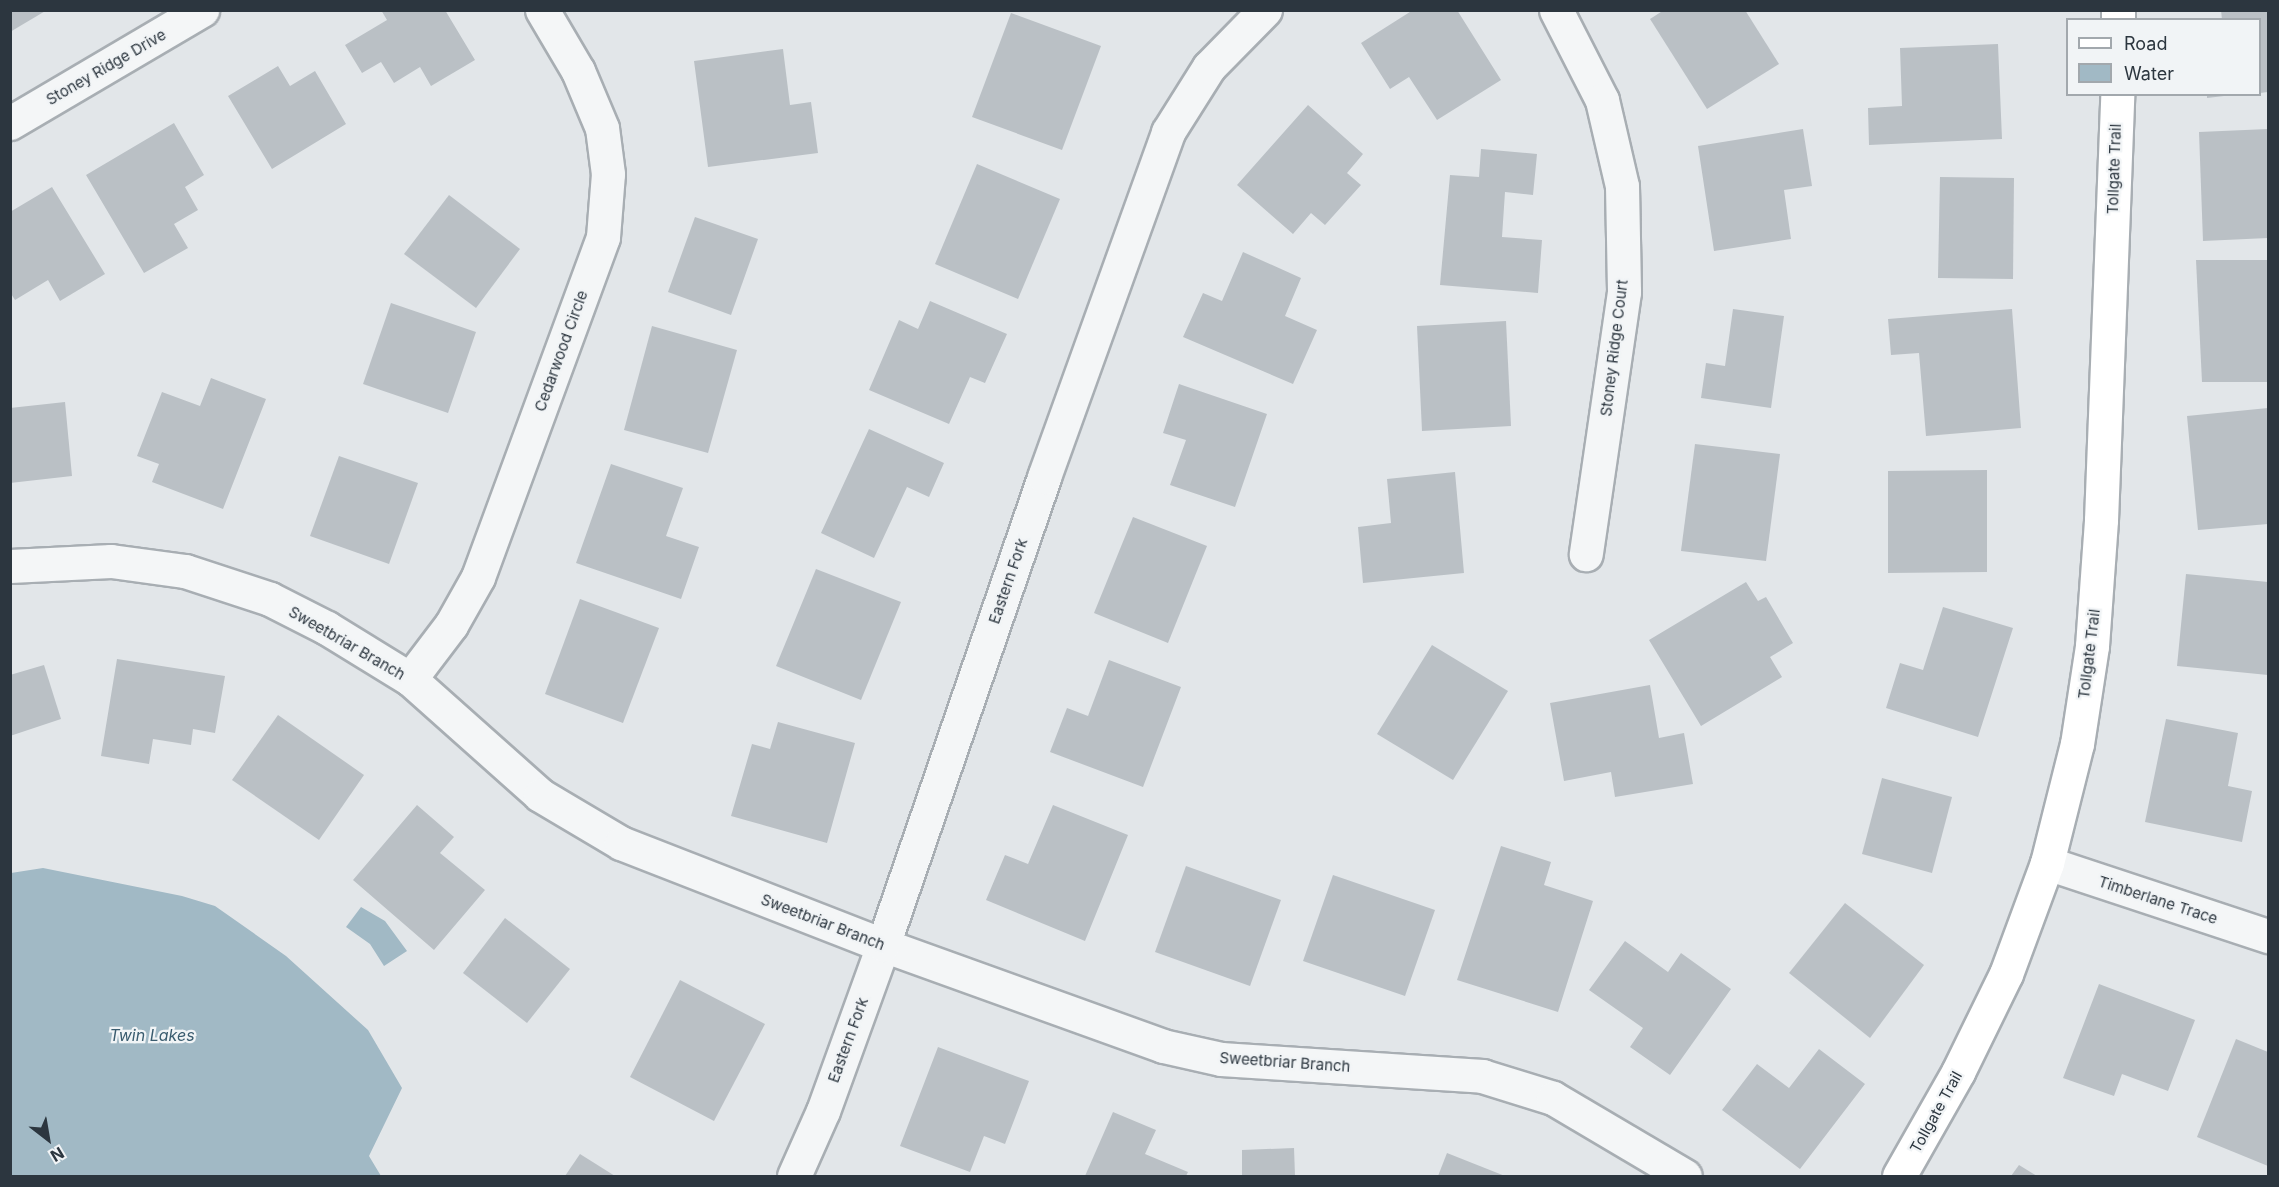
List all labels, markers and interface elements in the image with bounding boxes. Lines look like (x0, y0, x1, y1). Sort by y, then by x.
legend (2066, 18, 2261, 96)
street label: Stoney Ridge Drive (43, 25, 169, 109)
text: Road (2124, 33, 2167, 54)
text: Water (2124, 63, 2174, 84)
street label: Tollgate Trail (2103, 124, 2125, 214)
street label: Stoney Ridge Court (1597, 279, 1631, 417)
street label: Cedarwood Circle (531, 288, 591, 414)
street label: Eastern Fork (985, 536, 1031, 626)
street label: Sweetbriar Branch (286, 602, 408, 684)
street label: Tollgate Trail (2075, 608, 2103, 700)
street label: Timberlane Trace (2096, 872, 2220, 928)
street label: Sweetbriar Branch (759, 890, 887, 954)
street label: Eastern Fork (824, 995, 872, 1085)
water label: Twin Lakes (109, 1025, 195, 1045)
street label: Sweetbriar Branch (1219, 1048, 1351, 1076)
street label: Tollgate Trail (1906, 1068, 1966, 1156)
north arrow (18, 1109, 78, 1169)
text: N (47, 1143, 68, 1166)

